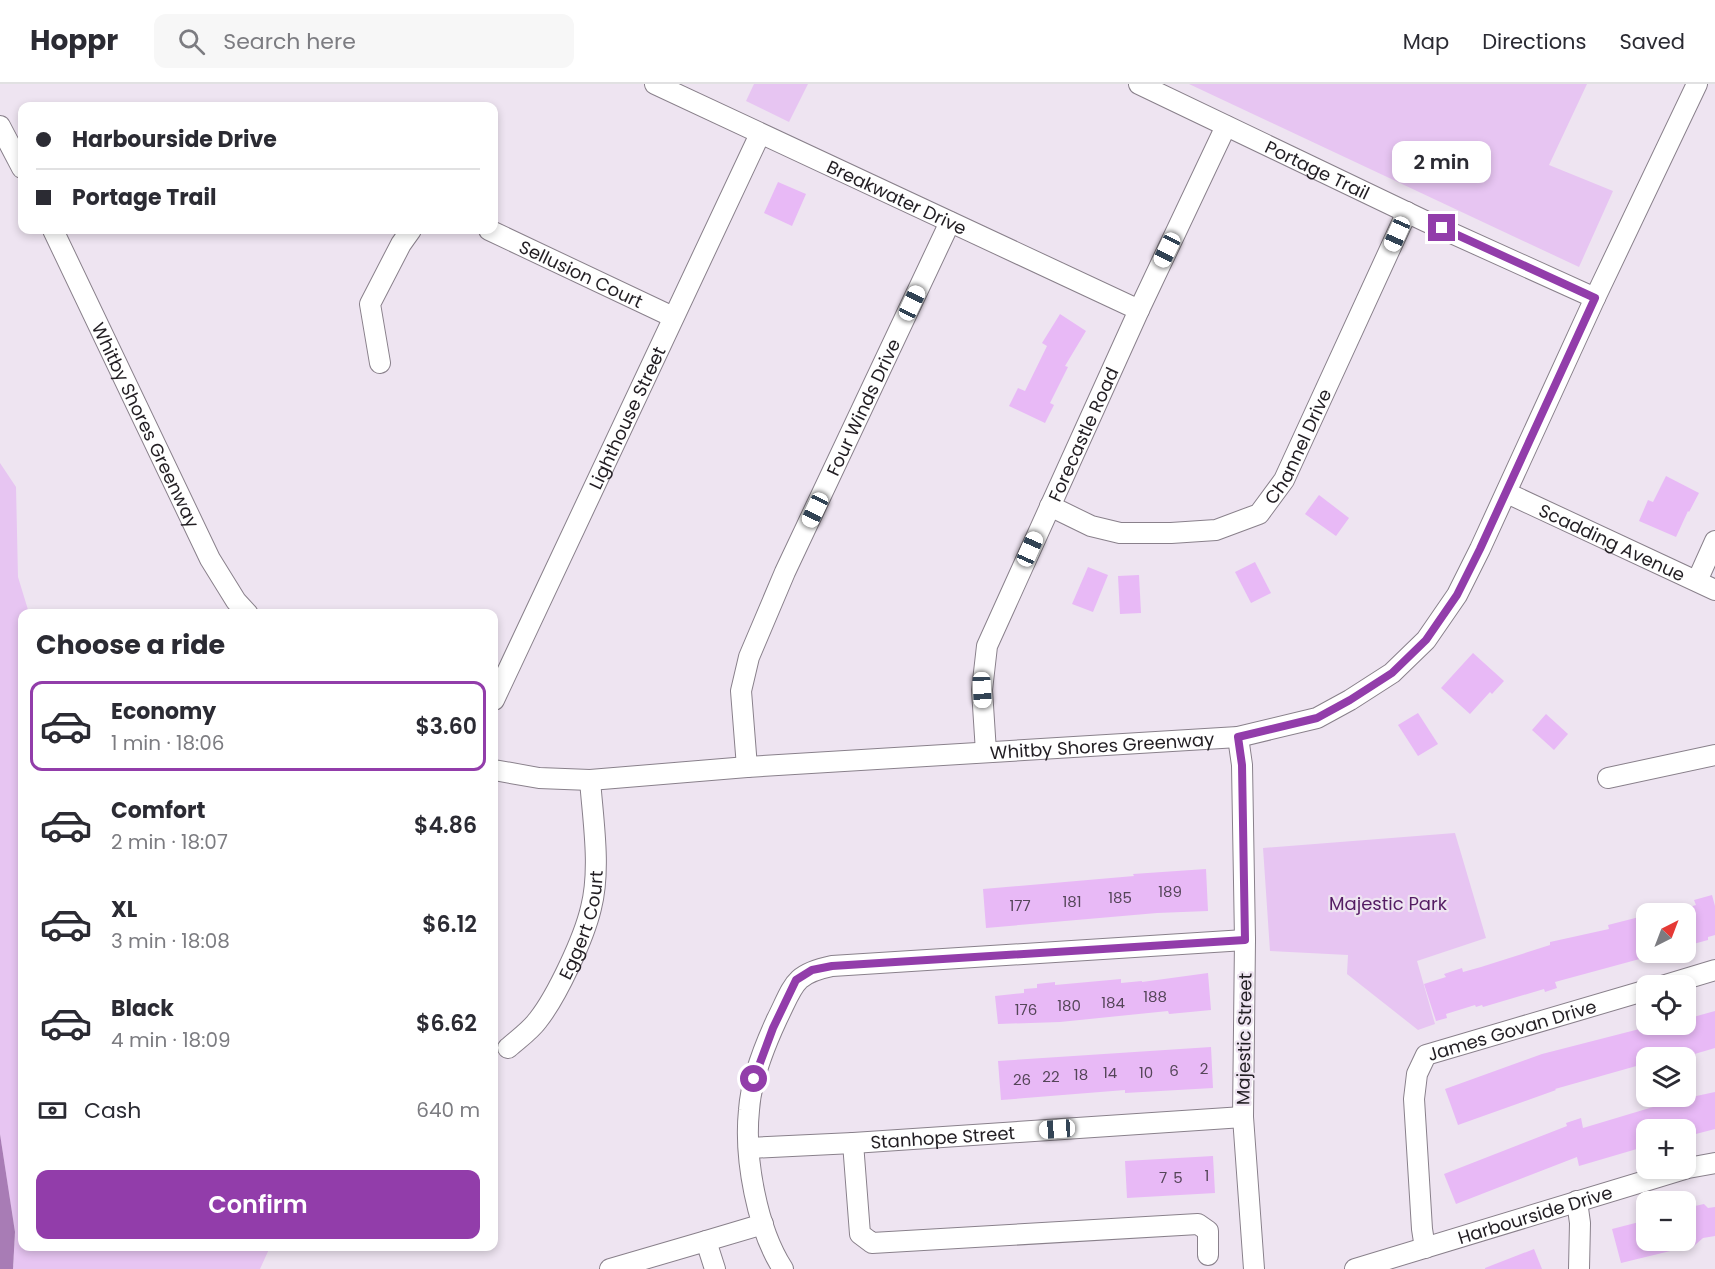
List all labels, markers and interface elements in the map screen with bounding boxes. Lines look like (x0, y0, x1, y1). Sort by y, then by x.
search box (154, 14, 574, 68)
text: Hoppr (30, 21, 118, 60)
icon: search (175, 25, 208, 58)
text: Search here (223, 26, 356, 57)
text: Map (1403, 27, 1449, 56)
text: Directions (1482, 27, 1586, 56)
text: Saved (1619, 27, 1685, 56)
text: Harbourside Drive (72, 124, 277, 155)
street label: Portage Trail (1261, 134, 1374, 205)
callout: 2 min (1392, 141, 1492, 183)
text: 2 min (1414, 148, 1469, 176)
street label: Breakwater Drive (823, 154, 971, 240)
text: Portage Trail (72, 182, 217, 213)
car (1381, 214, 1413, 254)
route end (1428, 214, 1455, 241)
car (1151, 230, 1183, 270)
street label: Sellusion Court (515, 234, 647, 314)
car (896, 283, 928, 323)
street label: Whitby Shores Greenway (86, 318, 206, 532)
street label: Four Winds Drive (820, 334, 906, 480)
street label: Lighthouse Street (582, 342, 671, 493)
street label: Forecastle Road (1042, 363, 1124, 505)
street label: Channel Drive (1258, 384, 1337, 509)
car (799, 490, 831, 530)
street label: Scadding Avenue (1535, 497, 1689, 587)
car (1014, 529, 1046, 569)
text: Choose a ride (36, 626, 225, 663)
car (972, 672, 992, 708)
text: Economy (111, 696, 216, 727)
icon: car (39, 699, 93, 753)
text: $3.60 (415, 711, 477, 742)
street label: Whitby Shores Greenway (989, 726, 1215, 765)
text: 1 min · 18:06 (111, 729, 225, 757)
text: Comfort (111, 795, 205, 826)
icon: car (39, 798, 93, 852)
text: $4.86 (414, 810, 477, 841)
text: 2 min · 18:07 (111, 828, 228, 856)
street label: Eggert Court (552, 870, 608, 983)
house number: 189 (1158, 881, 1182, 902)
house number: 185 (1108, 887, 1132, 908)
house number: 181 (1062, 891, 1082, 912)
park label: Majestic Park (1329, 891, 1448, 916)
text: XL (111, 894, 137, 925)
house number: 177 (1009, 895, 1031, 916)
icon: car (39, 897, 93, 951)
north arrow (1636, 903, 1696, 963)
map controls (1636, 903, 1696, 1251)
text: $6.12 (422, 909, 477, 940)
text: 3 min · 18:08 (111, 927, 230, 955)
street label: Majestic Street (1230, 973, 1258, 1105)
button: locate (1636, 975, 1696, 1035)
house number: 188 (1143, 986, 1167, 1007)
house number: 184 (1101, 992, 1125, 1013)
text: Black (111, 993, 174, 1024)
street label: James Govan Drive (1424, 993, 1599, 1066)
house number: 180 (1057, 995, 1081, 1016)
icon: car (39, 996, 93, 1050)
house number: 176 (1015, 999, 1037, 1020)
text: $6.62 (416, 1008, 477, 1039)
text: 4 min · 18:09 (111, 1026, 231, 1054)
button: layers (1636, 1047, 1696, 1107)
house number: 2 (1200, 1058, 1208, 1079)
house number: 6 (1169, 1060, 1179, 1081)
house number: 14 (1103, 1062, 1117, 1083)
house number: 10 (1139, 1062, 1153, 1083)
house number: 18 (1074, 1064, 1088, 1085)
route start (740, 1065, 767, 1092)
house number: 22 (1042, 1066, 1060, 1087)
house number: 26 (1013, 1069, 1031, 1090)
icon: cash (36, 1094, 69, 1127)
text: Cash (84, 1095, 141, 1126)
text: 640 m (416, 1096, 480, 1124)
car (1038, 1119, 1076, 1139)
button: + (1636, 1119, 1696, 1179)
street label: Stanhope Street (870, 1120, 1016, 1154)
house number: 1 (1205, 1165, 1209, 1186)
house number: 7 (1159, 1167, 1167, 1188)
house number: 5 (1173, 1167, 1183, 1188)
button: Confirm (36, 1170, 480, 1239)
street label: Harbourside Drive (1454, 1179, 1615, 1250)
button: − (1636, 1191, 1696, 1251)

